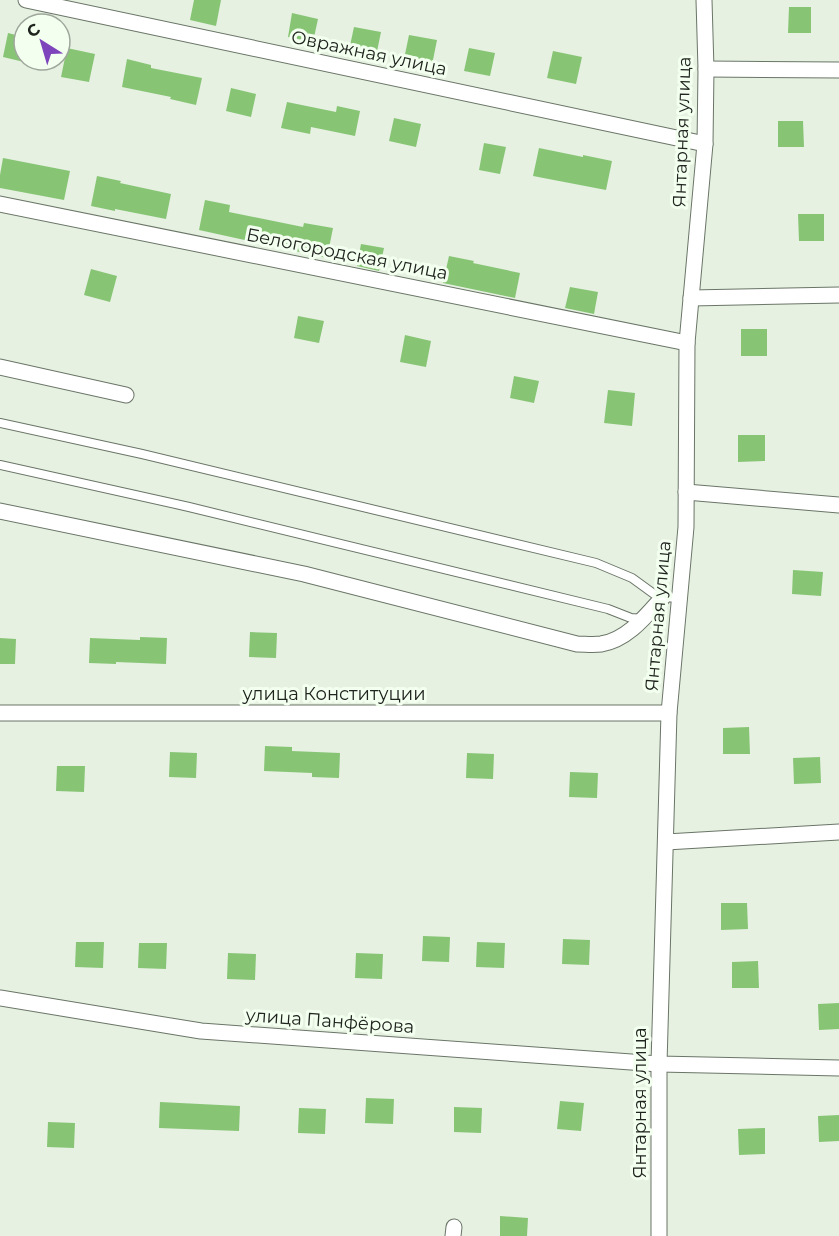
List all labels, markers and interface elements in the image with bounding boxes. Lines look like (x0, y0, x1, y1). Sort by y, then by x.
north arrow (12, 12, 72, 72)
text: С (23, 19, 44, 42)
street label: Овражная улица (289, 26, 449, 80)
street label: Янтарная улица (668, 56, 696, 208)
street label: Белогородская улица (244, 224, 450, 284)
street label: Янтарная улица (640, 540, 676, 692)
street label: улица Конституции (241, 683, 426, 705)
street label: улица Панфёрова (244, 1004, 415, 1038)
street label: Янтарная улица (629, 1027, 651, 1179)

